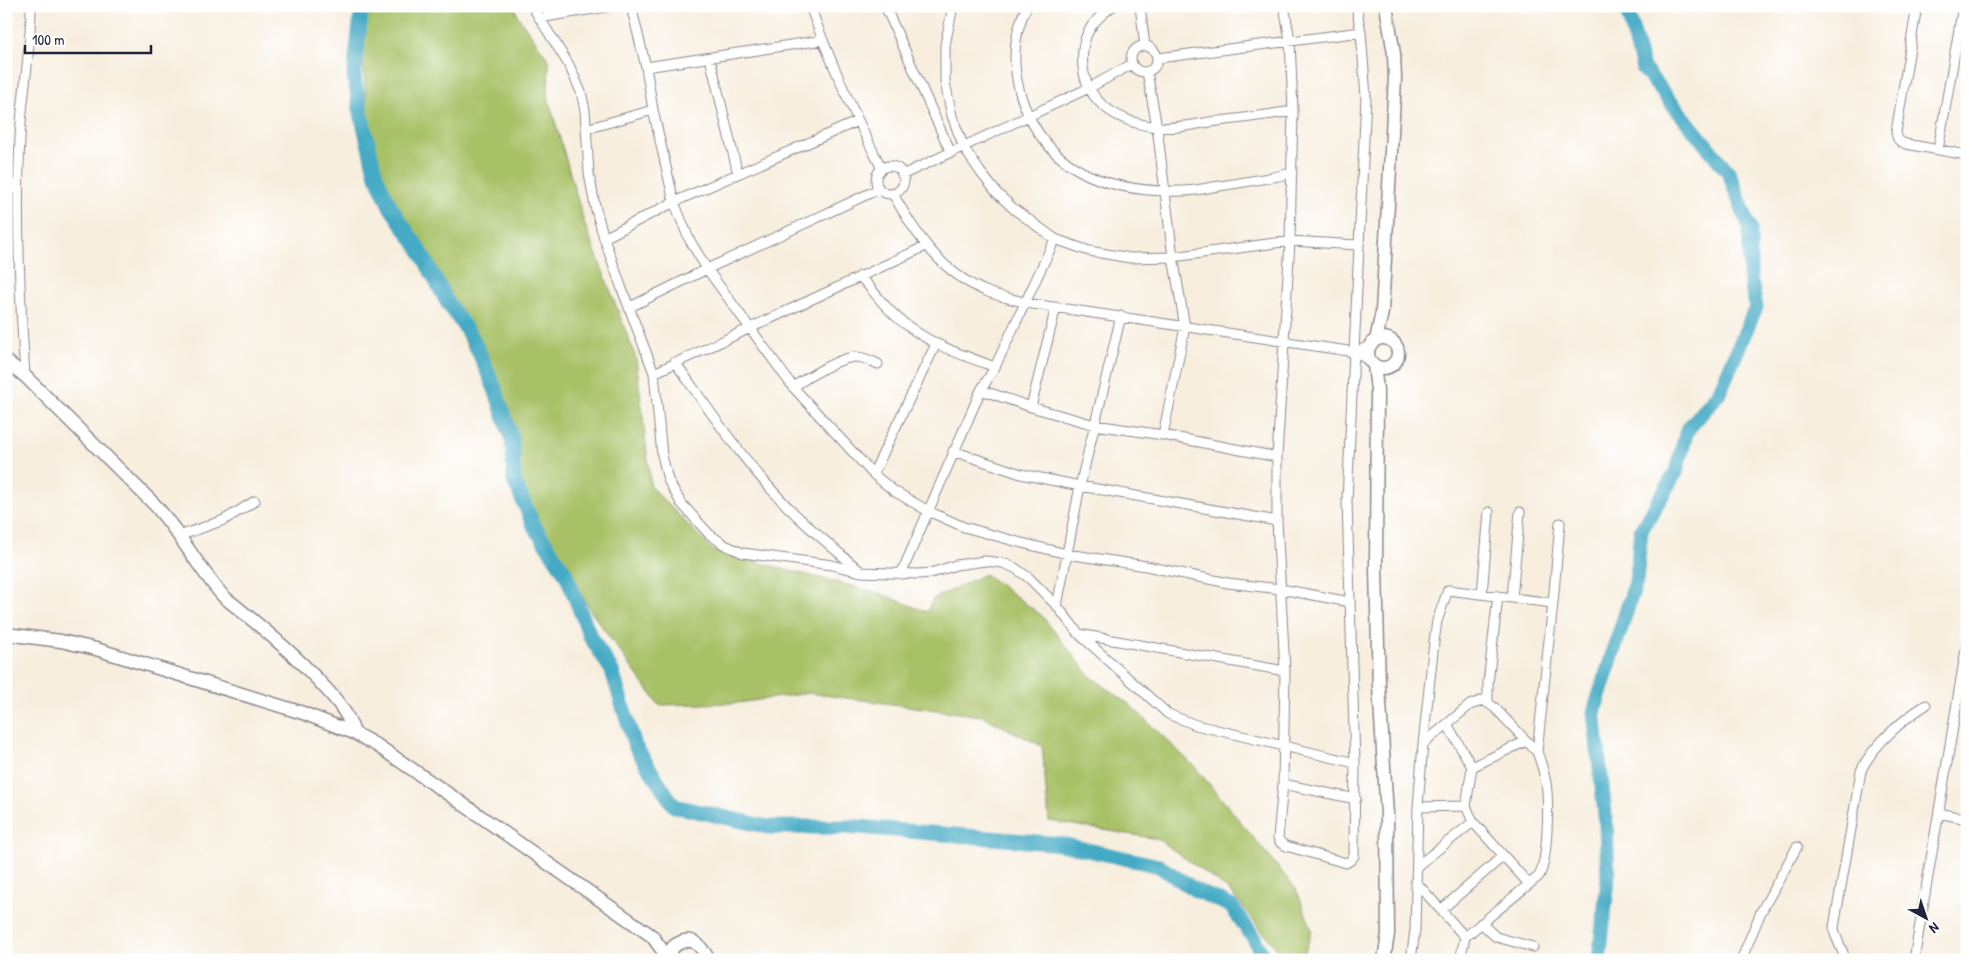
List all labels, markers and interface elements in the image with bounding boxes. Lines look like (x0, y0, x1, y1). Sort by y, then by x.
scale bar (25, 22, 151, 54)
text: 100 m (32, 29, 65, 50)
north arrow (1900, 894, 1950, 944)
text: N (1925, 919, 1944, 938)

